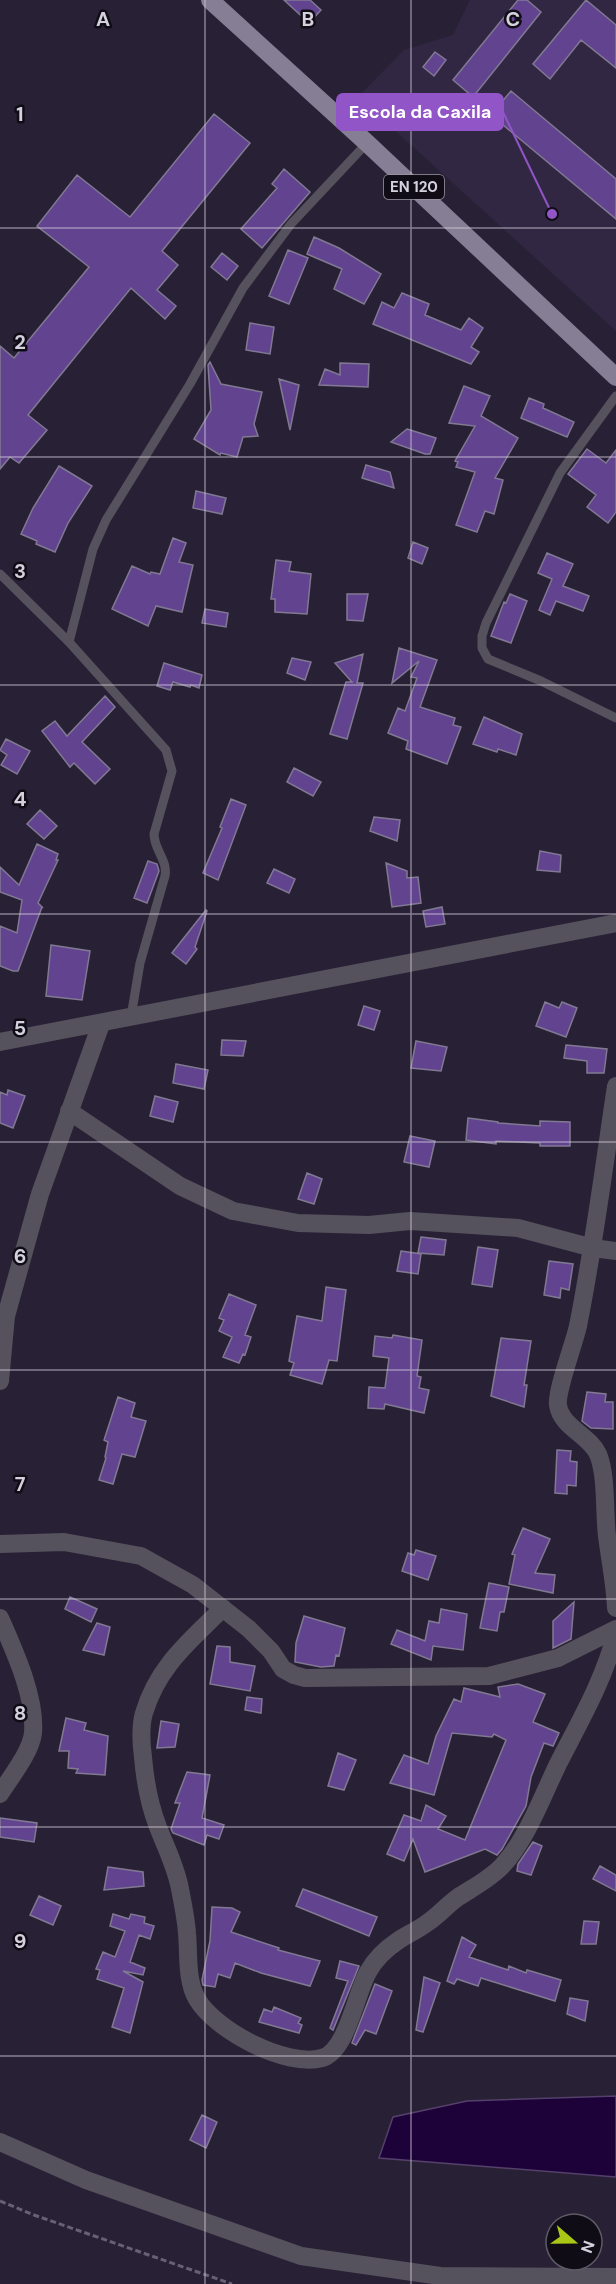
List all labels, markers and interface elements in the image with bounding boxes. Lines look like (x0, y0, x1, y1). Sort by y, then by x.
text: A (96, 6, 110, 32)
text: B (302, 6, 314, 32)
text: C (506, 6, 520, 32)
callout: Escola da Caxila (337, 94, 503, 130)
text: Escola da Caxila (349, 100, 491, 124)
text: 1 (16, 101, 24, 127)
road number: EN 120 (384, 175, 444, 199)
text: 2 (14, 329, 26, 355)
text: 3 (14, 558, 26, 584)
text: 4 (14, 786, 27, 812)
text: 5 (14, 1015, 26, 1041)
text: 6 (14, 1243, 26, 1269)
text: 7 (15, 1471, 26, 1497)
text: 8 (14, 1700, 26, 1726)
text: 9 (14, 1928, 26, 1954)
north arrow (544, 2212, 604, 2272)
text: N (576, 2238, 599, 2256)

